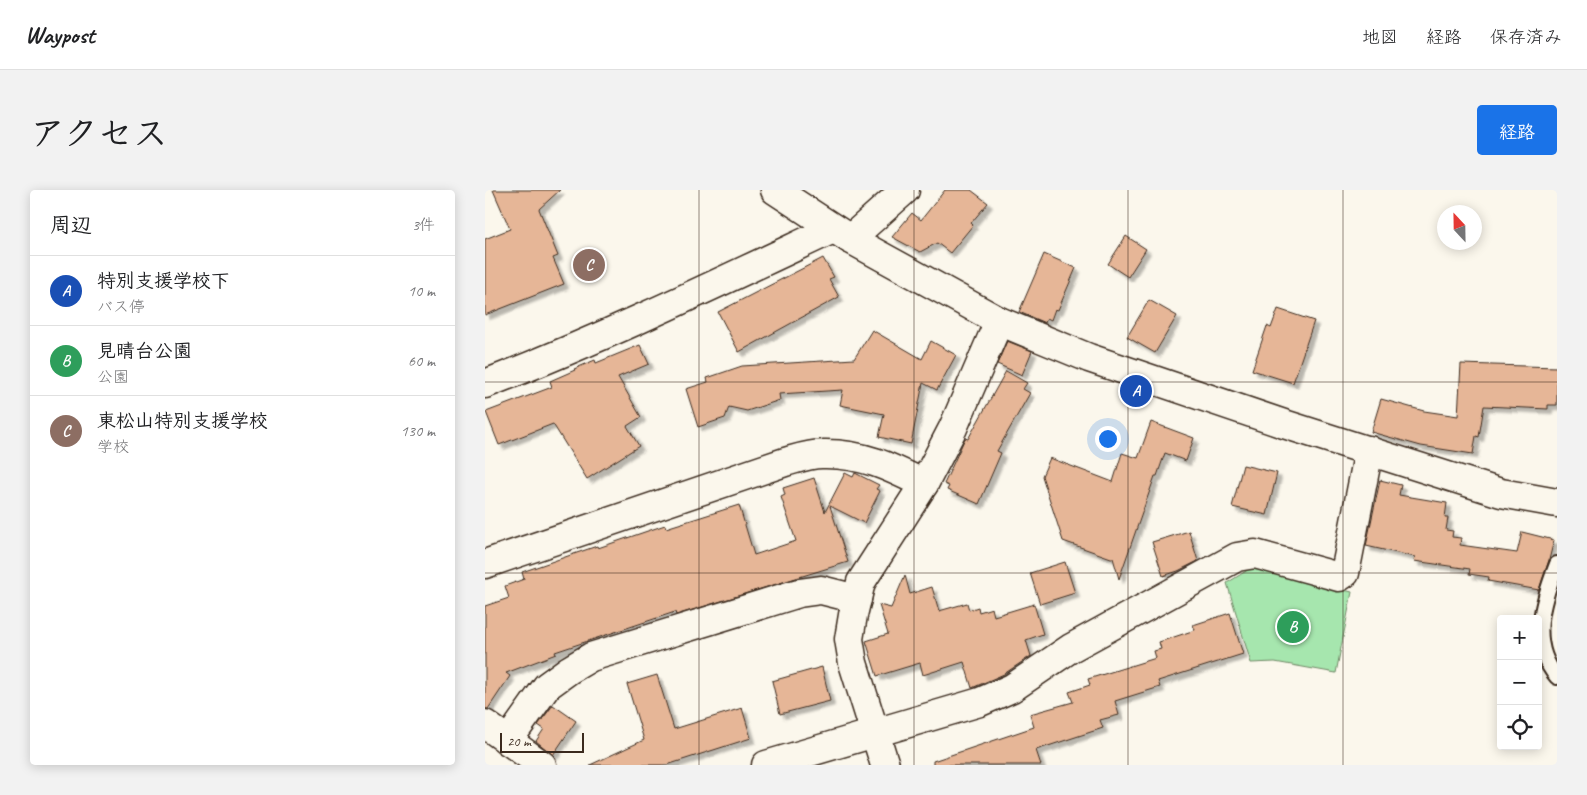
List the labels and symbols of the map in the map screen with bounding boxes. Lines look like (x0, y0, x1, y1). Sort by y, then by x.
north arrow (1437, 205, 1482, 250)
pin: C (573, 246, 605, 284)
pin: A (1120, 372, 1152, 410)
your location (1095, 426, 1121, 452)
pin: B (1277, 608, 1309, 646)
scale bar (500, 730, 584, 753)

